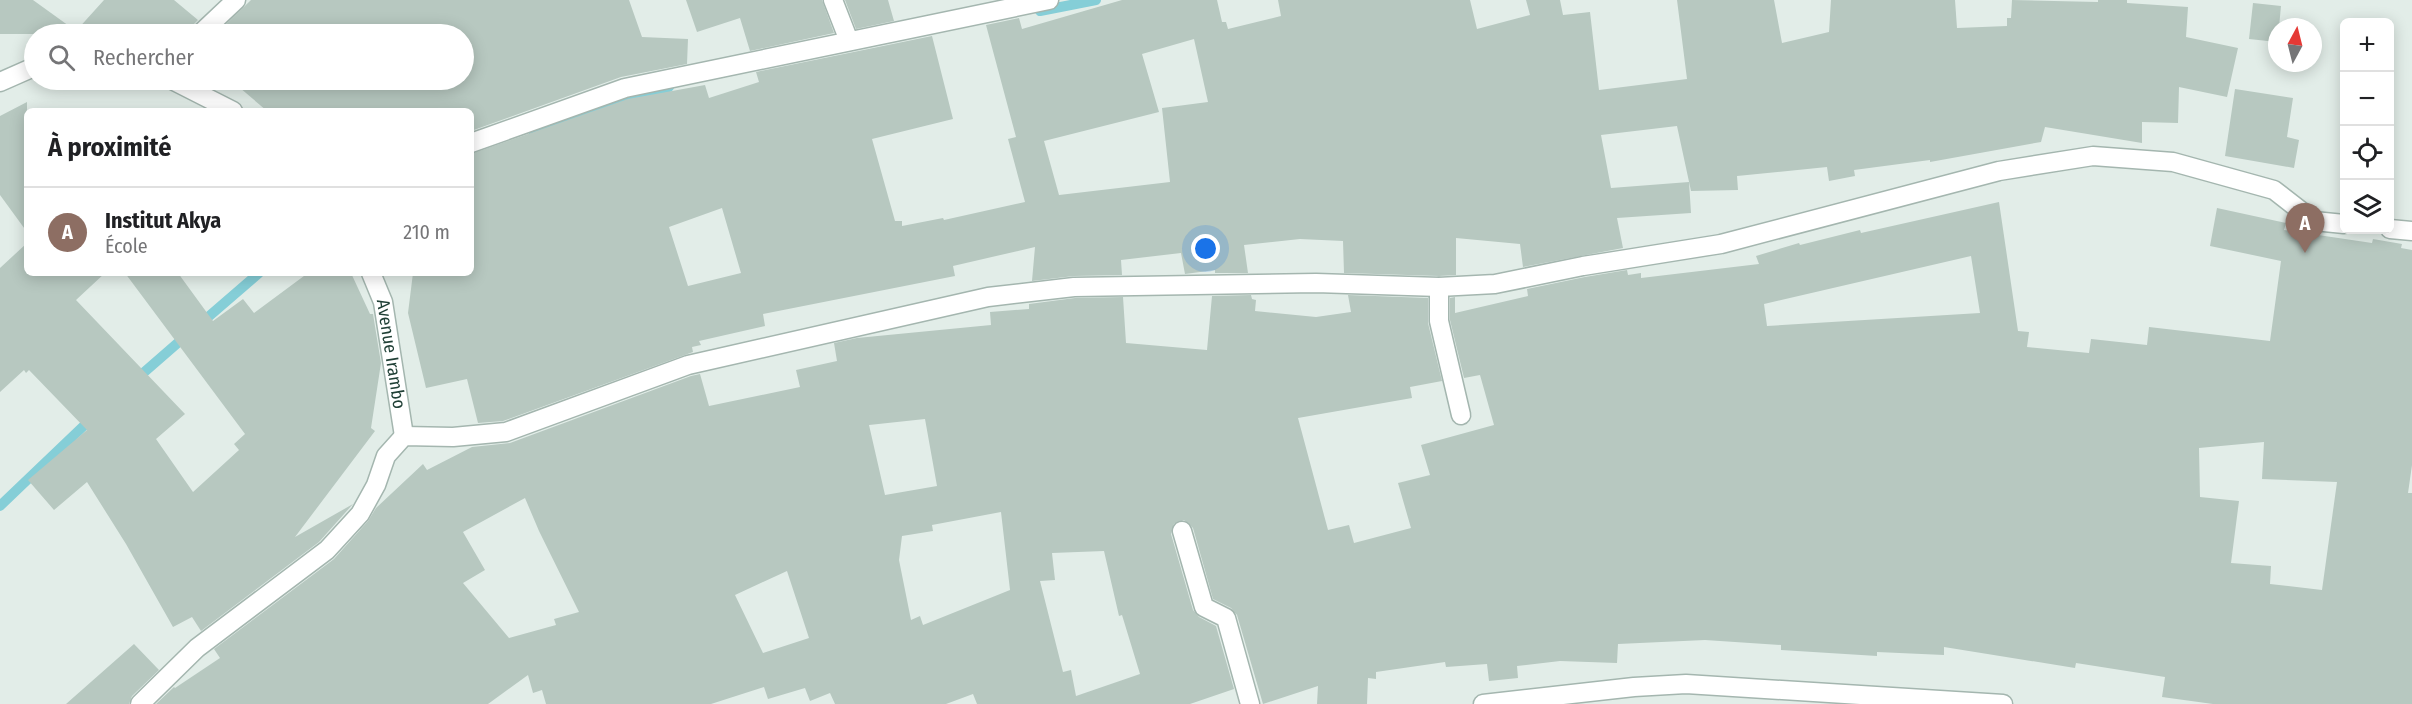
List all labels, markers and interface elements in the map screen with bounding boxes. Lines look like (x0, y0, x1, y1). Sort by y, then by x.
north arrow (2268, 18, 2322, 72)
map controls (2340, 18, 2394, 234)
button: + (2340, 18, 2394, 72)
search box (24, 24, 474, 90)
icon: search (45, 41, 78, 74)
text: Rechercher (93, 44, 194, 71)
button: − (2340, 72, 2394, 126)
button: locate (2340, 126, 2394, 180)
text: À proximité (48, 132, 171, 163)
button: layers (2340, 180, 2394, 234)
pin: A (2286, 204, 2324, 253)
text: Institut Akya (105, 207, 221, 234)
text: A (62, 220, 73, 244)
text: 210 m (403, 220, 450, 244)
text: École (105, 234, 148, 258)
your location (1191, 234, 1220, 263)
street label: Avenue Irambo (372, 298, 411, 410)

